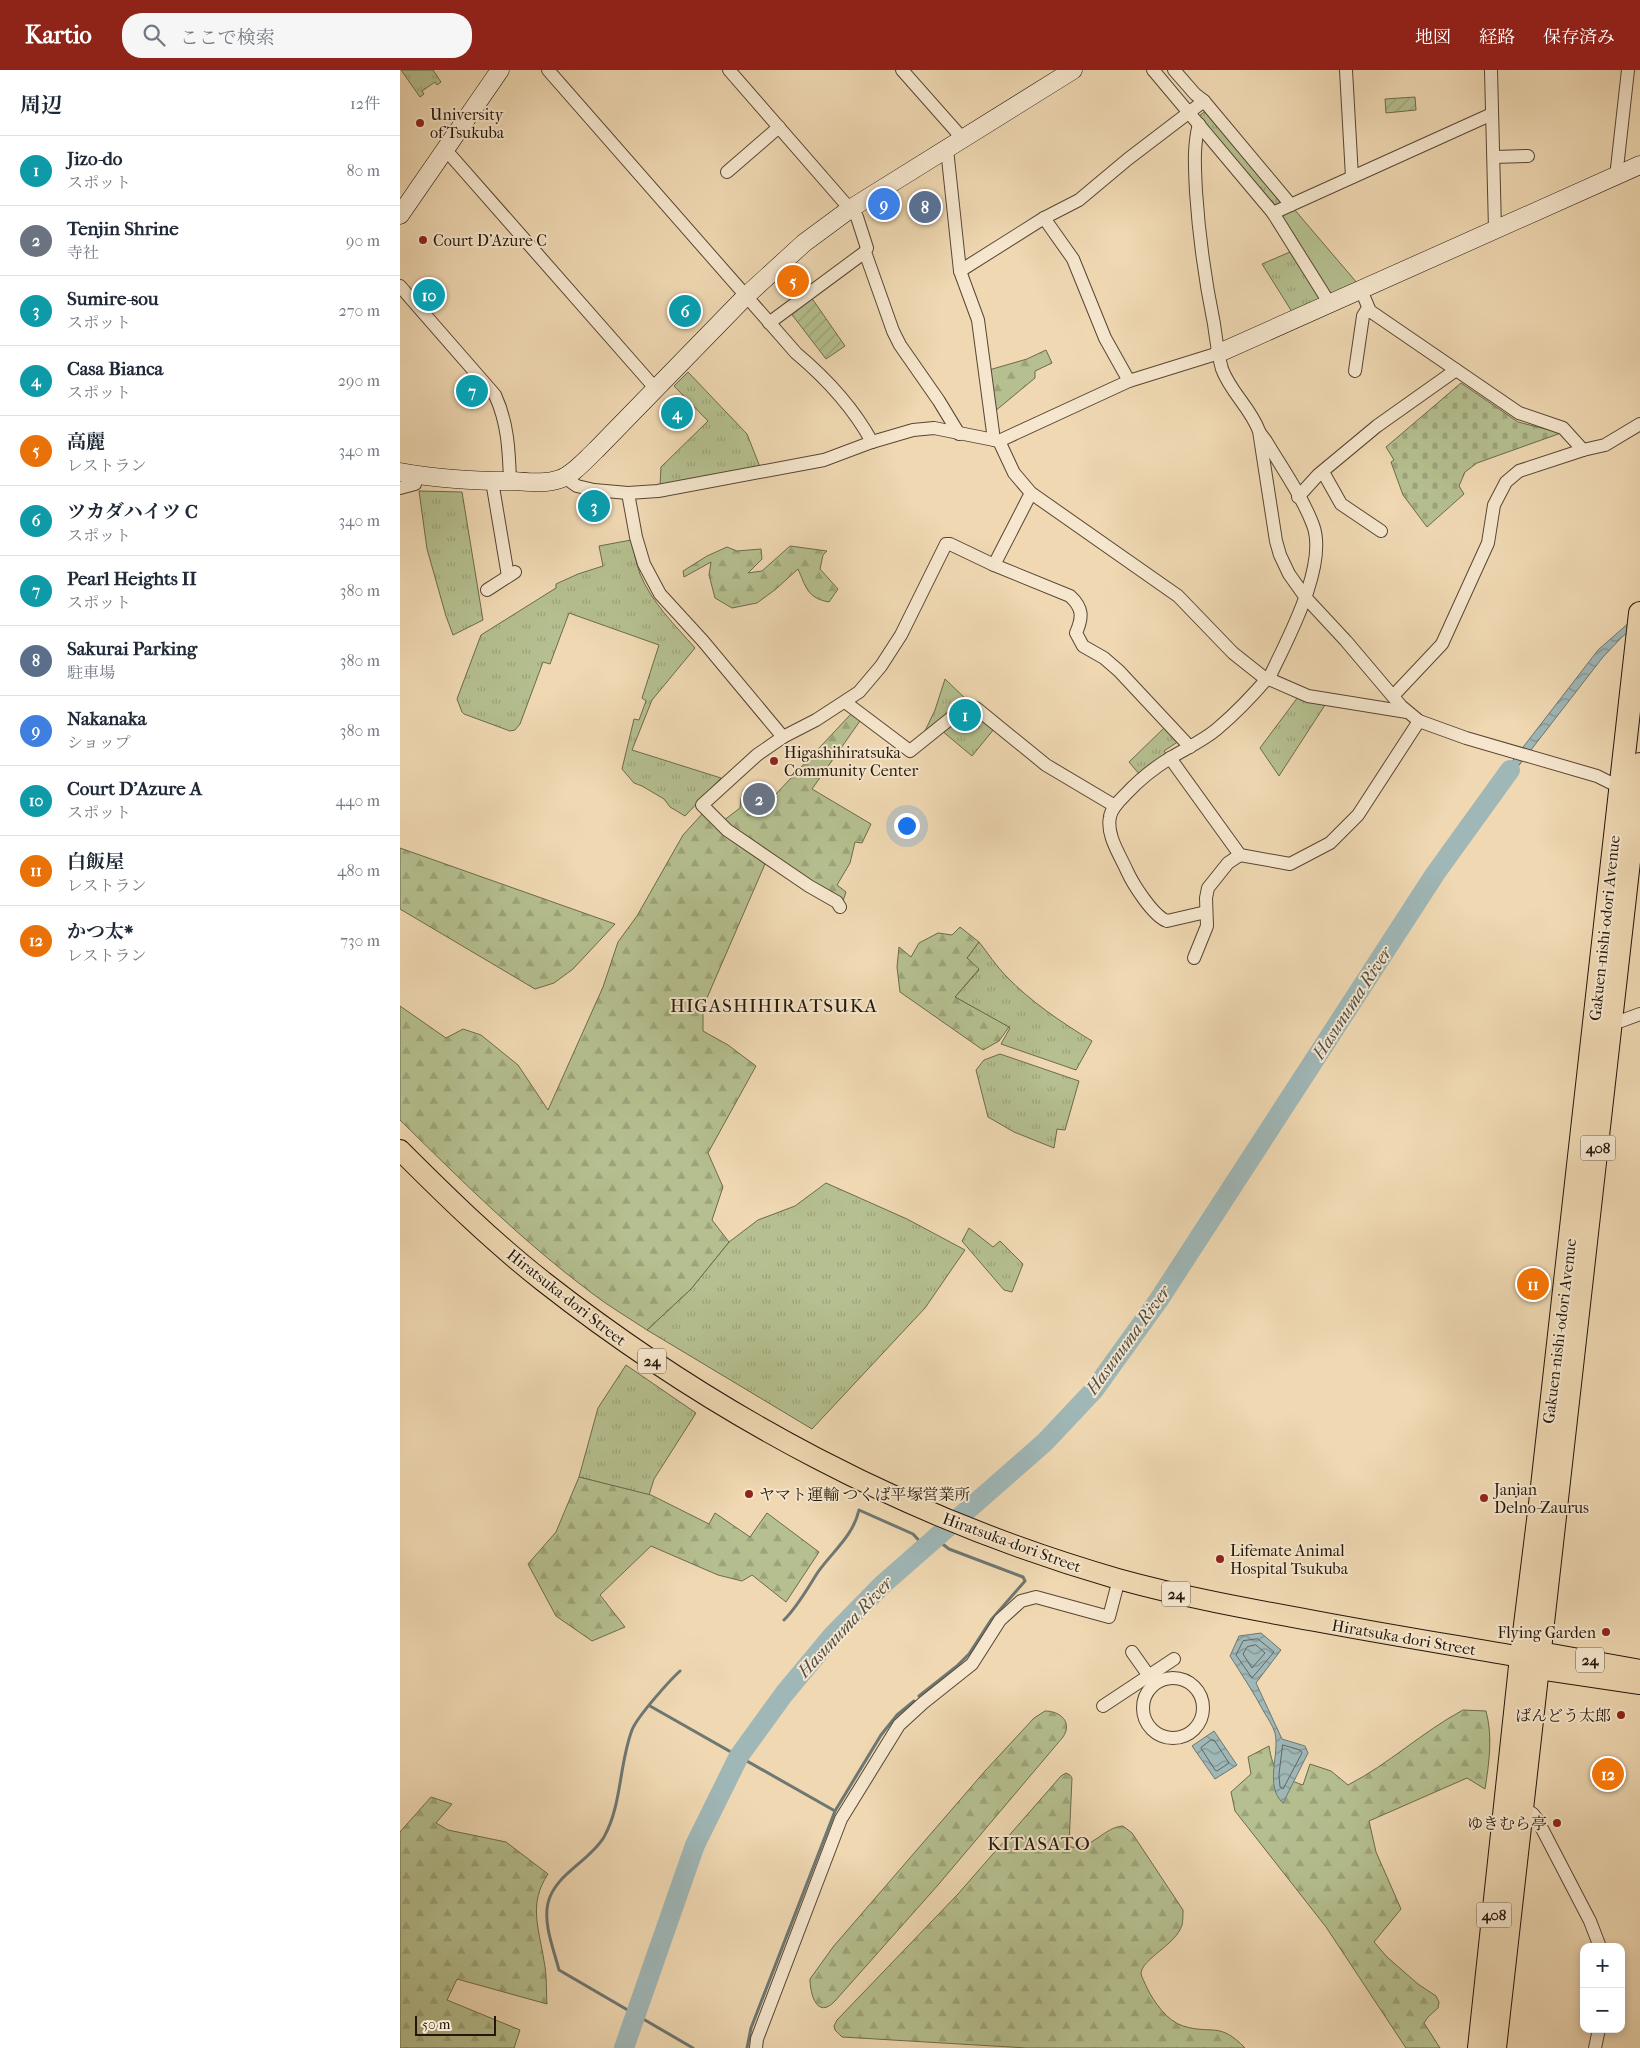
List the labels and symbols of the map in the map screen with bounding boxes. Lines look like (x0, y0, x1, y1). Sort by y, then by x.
place label: University of Tsukuba (430, 105, 505, 142)
marker: University of Tsukuba (414, 117, 426, 129)
pin: 9 (868, 185, 900, 223)
pin: 8 (909, 188, 941, 226)
place label: Court D'Azure C (433, 231, 547, 250)
marker: Court D'Azure C (417, 234, 429, 246)
pin: 5 (777, 262, 809, 300)
pin: 10 (413, 276, 445, 314)
pin: 6 (669, 292, 701, 330)
pin: 7 (456, 372, 488, 410)
pin: 4 (661, 394, 693, 432)
pin: 3 (578, 487, 610, 525)
pin: 1 (949, 696, 981, 734)
place label: Higashihiratsuka Community Center (784, 743, 918, 780)
marker: Higashihiratsuka Community Center (768, 755, 780, 767)
pin: 2 (743, 780, 775, 818)
your location (894, 813, 920, 839)
street label: Gakuen-nishi-odori Avenue (1585, 834, 1624, 1022)
water label: Hasunuma River (1308, 942, 1398, 1064)
district label: HIGASHIHIRATSUKA (670, 995, 878, 1017)
road number: 408 (1580, 1136, 1616, 1160)
street label: Gakuen-nishi-odori Avenue (1539, 1237, 1580, 1425)
street label: Hiratsuka-dori Street (503, 1245, 630, 1350)
pin: 11 (1517, 1265, 1549, 1303)
water label: Hasunuma River (1081, 1280, 1176, 1400)
road number: 24 (638, 1348, 666, 1374)
place label: Janjan Delno-Zaurus (1492, 1480, 1589, 1517)
place label: ヤマト運輸 つくば平塚営業所 (759, 1485, 970, 1504)
marker: ヤマト運輸 つくば平塚営業所 (743, 1488, 755, 1500)
marker: Janjan Delno-Zaurus (1478, 1492, 1490, 1504)
street label: Hiratsuka-dori Street (940, 1509, 1084, 1576)
place label: Lifemate Animal Hospital Tsukuba (1230, 1541, 1349, 1578)
marker: Lifemate Animal Hospital Tsukuba (1214, 1553, 1226, 1565)
water label: Hasunuma River (793, 1571, 898, 1683)
road number: 24 (1162, 1582, 1190, 1606)
street label: Hiratsuka-dori Street (1330, 1615, 1478, 1660)
place label: Flying Garden (1497, 1623, 1597, 1642)
marker: Flying Garden (1600, 1626, 1612, 1638)
road number: 24 (1576, 1648, 1604, 1672)
place label: ばんどう太郎 (1515, 1706, 1611, 1725)
marker: ばんどう太郎 (1615, 1709, 1627, 1721)
pin: 12 (1592, 1755, 1624, 1793)
place label: ゆきむら亭 (1467, 1814, 1547, 1833)
marker: ゆきむら亭 (1551, 1817, 1563, 1829)
district label: KITASATO (987, 1833, 1091, 1855)
road number: 408 (1476, 1902, 1512, 1928)
scale bar (415, 2013, 496, 2036)

